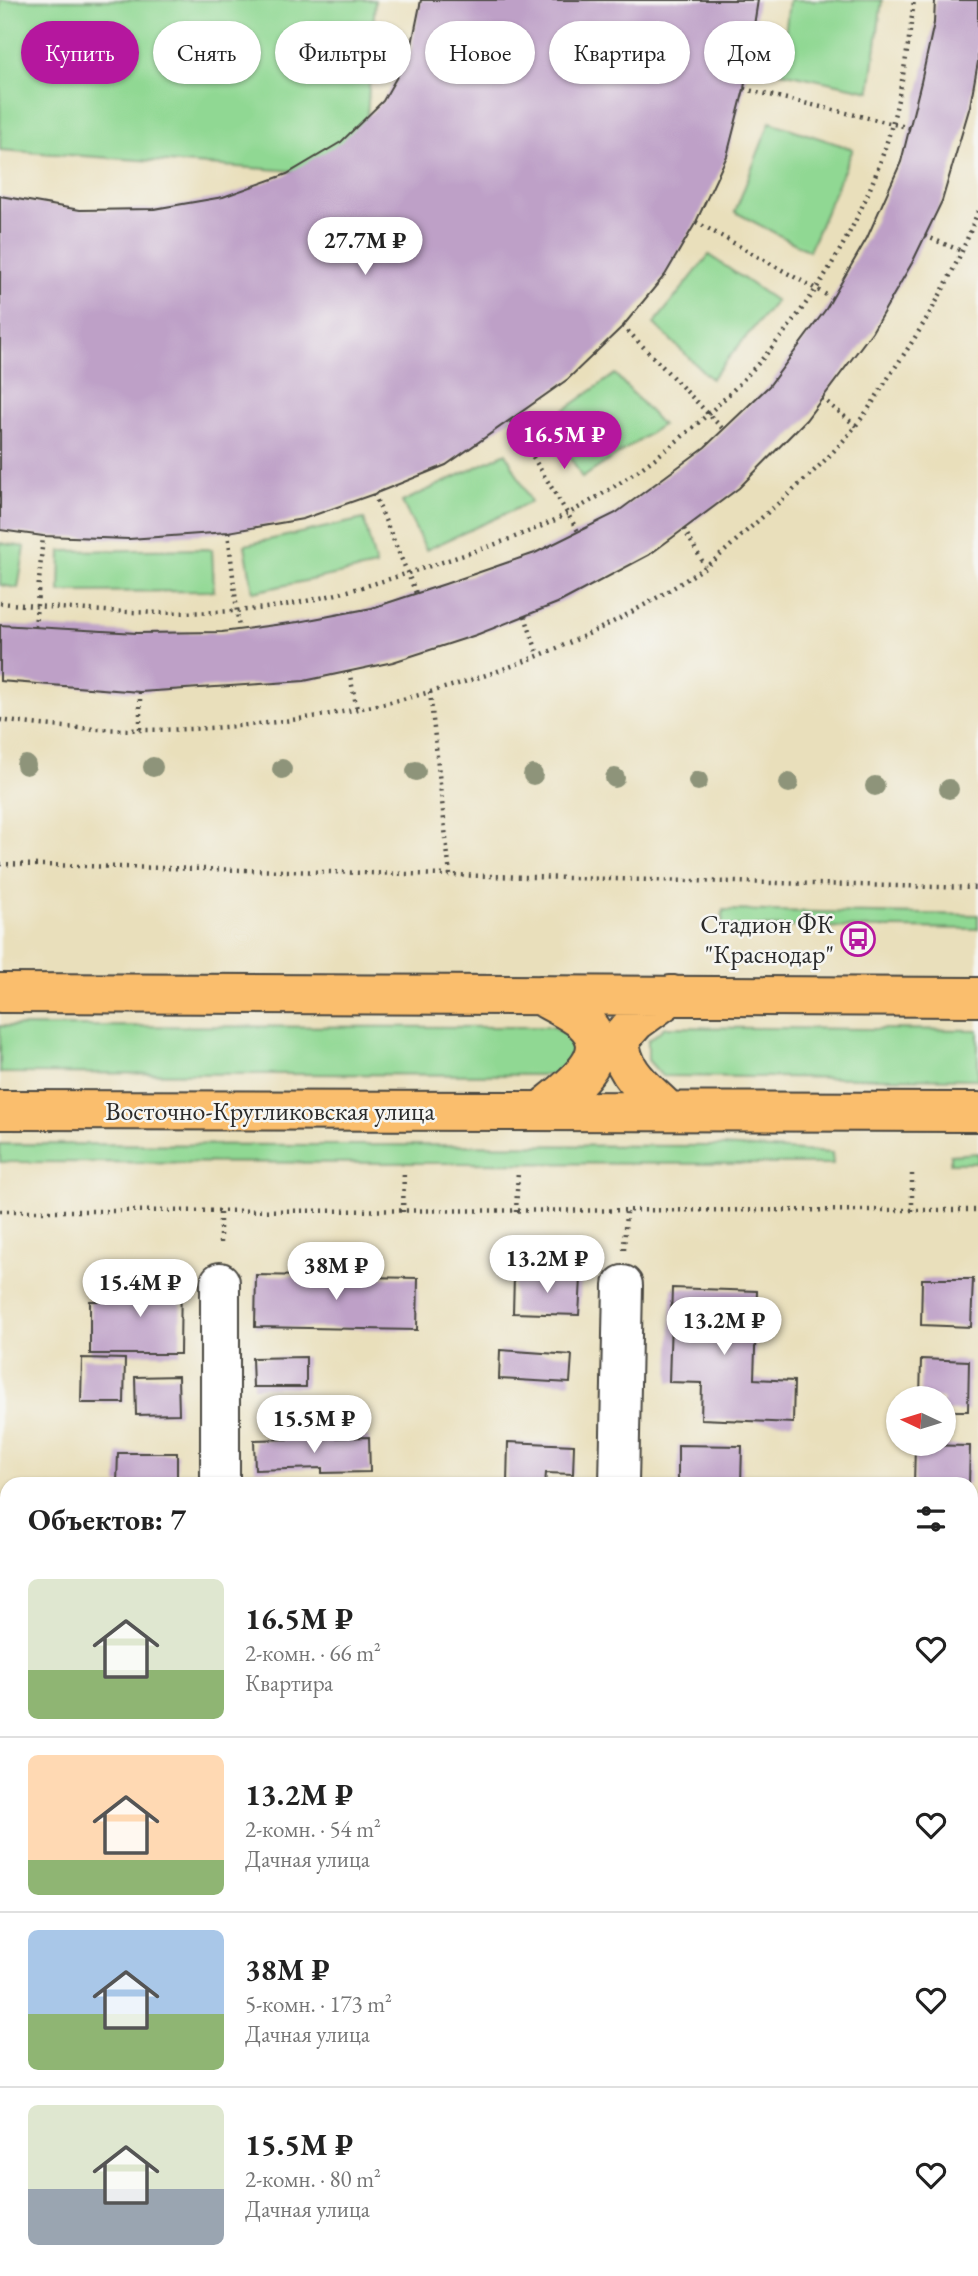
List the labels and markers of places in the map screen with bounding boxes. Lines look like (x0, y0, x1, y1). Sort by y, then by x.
pin: 27.7M ₽ (300, 218, 430, 277)
pin: 16.5M ₽ (499, 412, 629, 471)
place label: Стадион ФК "Краснодар" (700, 907, 835, 971)
bus stop icon: Стадион ФК "Краснодар" (839, 920, 877, 958)
pin: 13.2M ₽ (482, 1236, 612, 1295)
pin: 38M ₽ (287, 1242, 385, 1302)
pin: 15.4M ₽ (75, 1260, 205, 1319)
pin: 13.2M ₽ (659, 1298, 789, 1357)
pin: 15.5M ₽ (249, 1396, 379, 1455)

